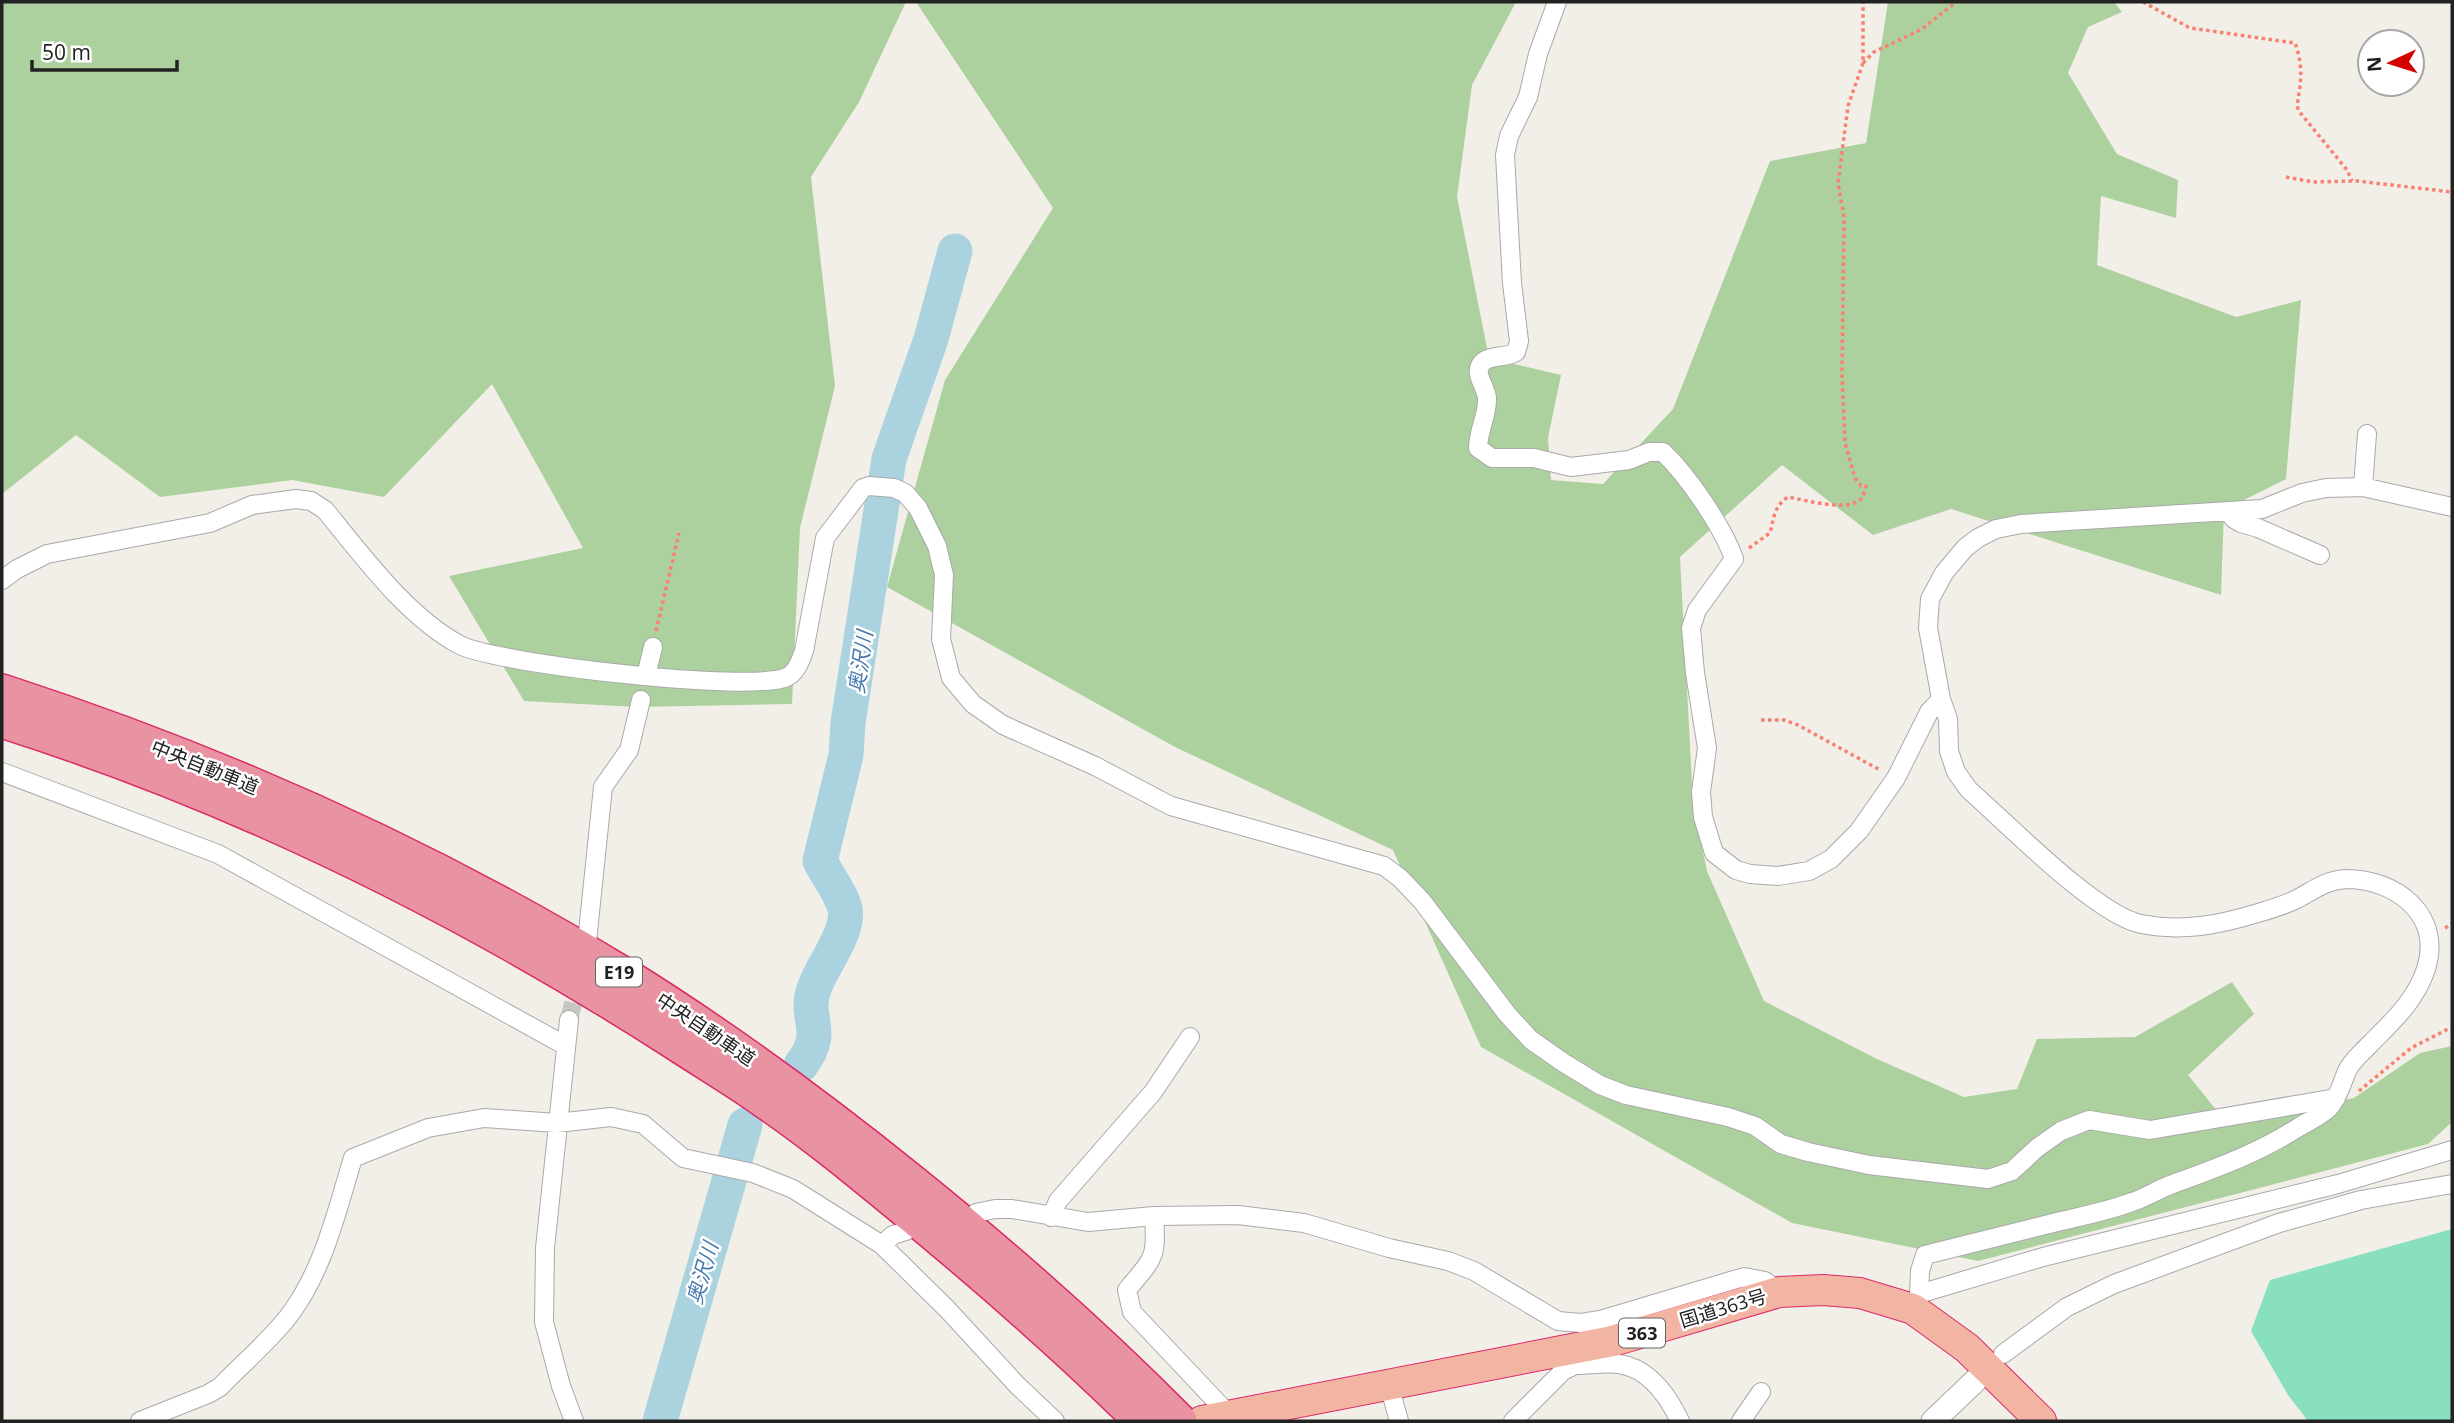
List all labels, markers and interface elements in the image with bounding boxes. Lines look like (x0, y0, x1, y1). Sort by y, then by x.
scale bar (32, 28, 177, 72)
north arrow (2356, 28, 2426, 98)
text: 50 m (42, 38, 91, 66)
text: N (2361, 56, 2388, 73)
water label: 奥沢川 (842, 627, 879, 695)
street label: 中央自動車道 (147, 734, 263, 800)
road number: E19 (596, 958, 642, 987)
street label: 中央自動車道 (651, 986, 761, 1072)
water label: 奥沢川 (680, 1237, 725, 1307)
street label: 国道363号 (1676, 1282, 1770, 1334)
road number: 363 (1619, 1318, 1665, 1348)

